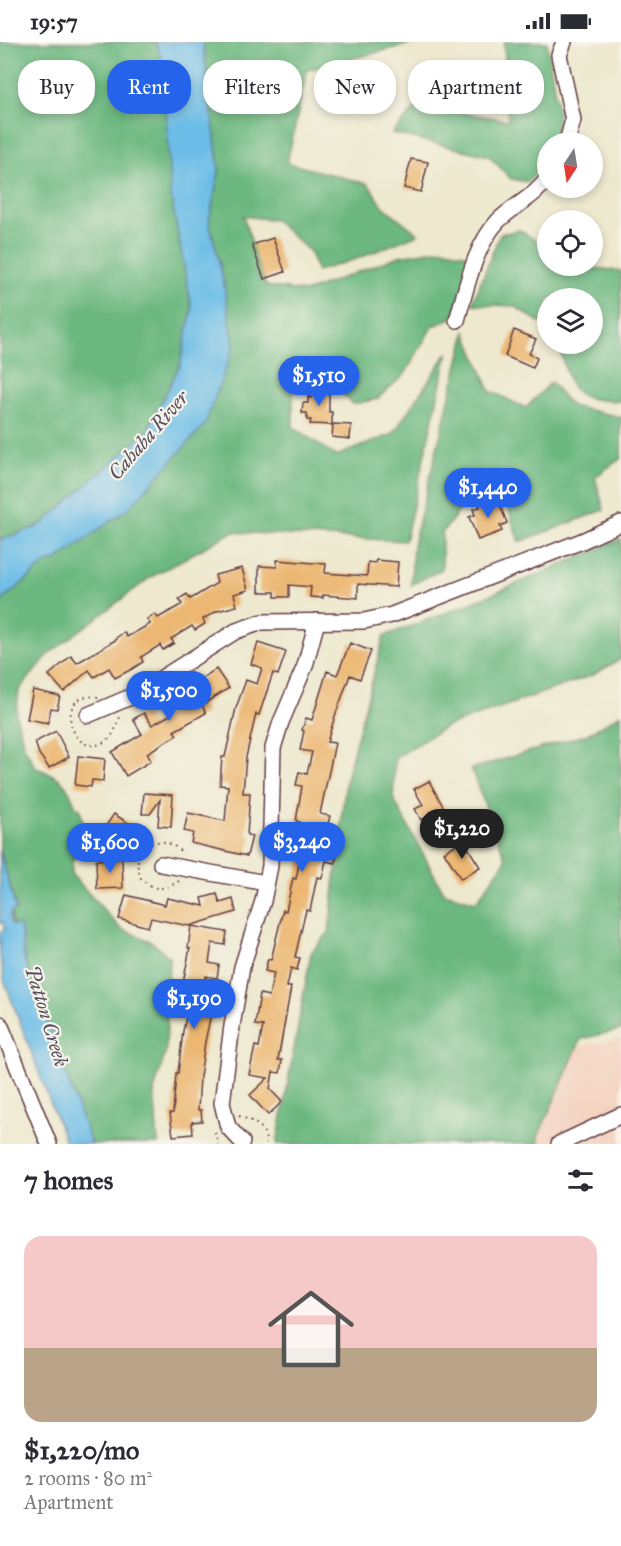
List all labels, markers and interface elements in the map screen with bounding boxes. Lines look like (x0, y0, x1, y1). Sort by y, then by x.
text: 19:57 (30, 8, 78, 35)
chip: Buy (18, 60, 95, 114)
chip: Rent (107, 60, 191, 114)
chip: Filters (203, 60, 302, 114)
chip: New (314, 60, 396, 114)
chip: Apartment (408, 60, 544, 114)
north arrow (537, 132, 603, 198)
map controls (537, 132, 603, 354)
button: locate (537, 210, 603, 276)
button: layers (537, 288, 603, 354)
pin: $1,510 (270, 356, 368, 407)
text: $1,510 (292, 363, 346, 387)
water label: Cahaba River (103, 384, 194, 484)
pin: $1,440 (439, 468, 537, 519)
text: $1,440 (458, 475, 518, 499)
pin: $1,500 (120, 671, 218, 722)
text: $1,500 (140, 678, 198, 702)
pin: $1,220 (413, 809, 511, 860)
text: $1,220 (434, 816, 490, 840)
pin: $3,240 (253, 822, 351, 873)
pin: $1,600 (61, 823, 159, 874)
text: $3,240 (273, 829, 331, 853)
text: $1,600 (81, 830, 139, 854)
water label: Patton Creek (20, 963, 74, 1069)
pin: $1,190 (145, 979, 243, 1030)
text: $1,190 (166, 986, 222, 1010)
text: 7 homes (24, 1164, 113, 1196)
icon: filters (564, 1164, 597, 1197)
icon: home (257, 1275, 365, 1383)
text: $1,220/mo (24, 1434, 139, 1466)
text: 2 rooms · 80 m² (24, 1466, 152, 1490)
text: Apartment (24, 1490, 113, 1514)

